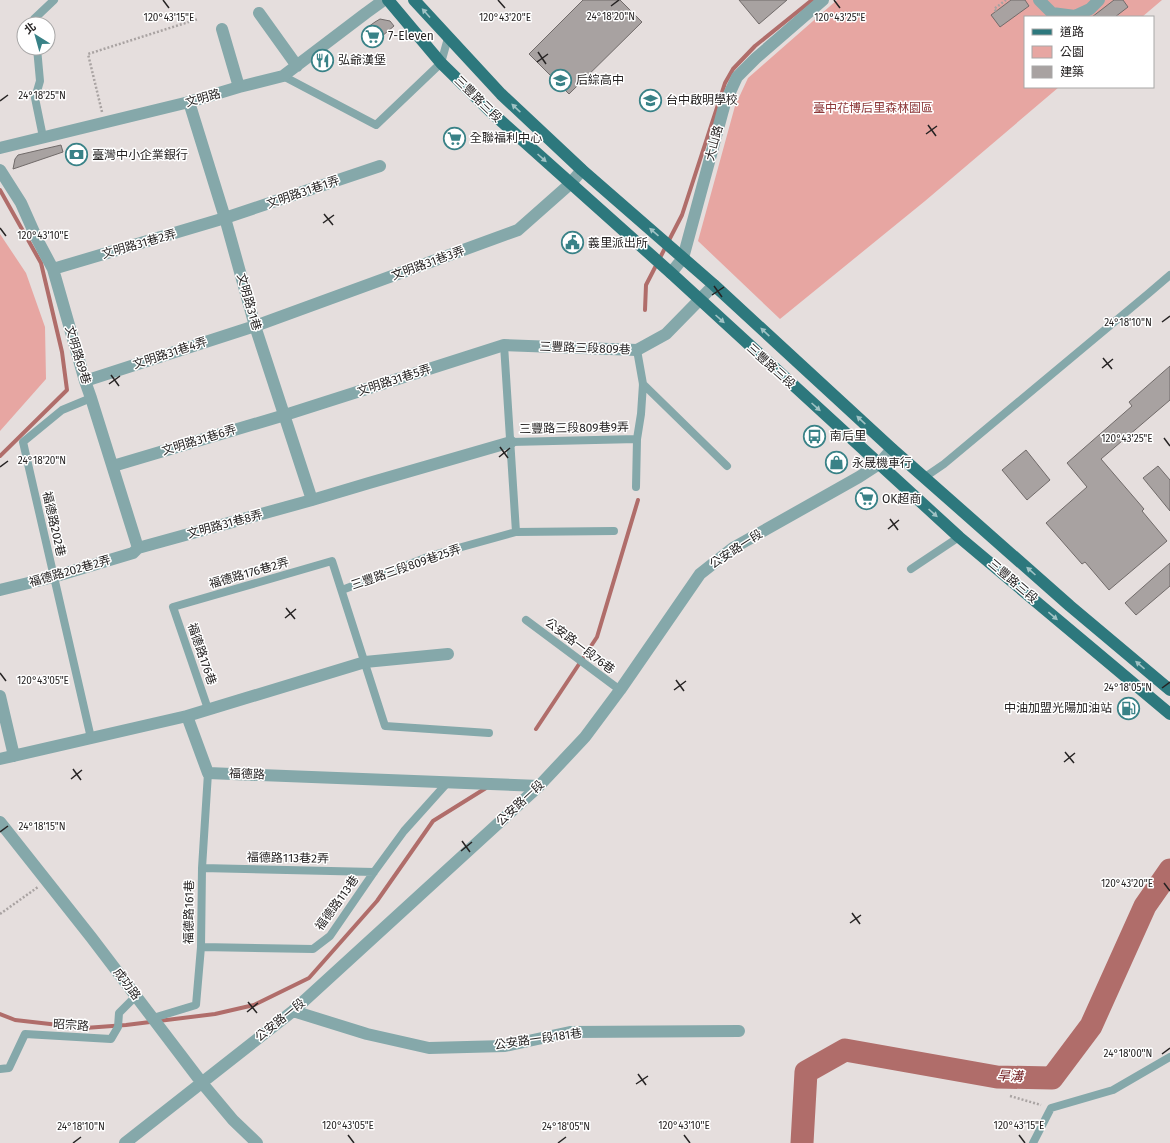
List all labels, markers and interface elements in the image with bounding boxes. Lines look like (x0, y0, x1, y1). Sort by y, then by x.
one-way arrow (422, 9, 431, 18)
text: 24°18'20"N (587, 11, 635, 23)
text: 120°43'15"E (144, 12, 194, 24)
text: 120°43'20"E (479, 12, 531, 24)
text: 120°43'25"E (814, 12, 866, 24)
north arrow (16, 16, 56, 56)
legend (1024, 16, 1154, 88)
text: 北 (22, 20, 39, 37)
supermarket icon: 7-Eleven (359, 23, 385, 49)
text: 道路 (1060, 25, 1084, 39)
place label: 7-Eleven (388, 29, 434, 43)
text: 公園 (1060, 45, 1084, 59)
restaurant icon: 弘爺漢堡 (310, 47, 336, 73)
place label: 弘爺漢堡 (338, 53, 386, 67)
text: 建築 (1060, 65, 1084, 79)
school or university icon: 后綜高中 (547, 67, 573, 93)
street label: 三豐路三段 (452, 73, 504, 125)
place label: 后綜高中 (576, 73, 624, 87)
street label: 文明路 (184, 86, 222, 110)
school or university icon: 台中啟明學校 (638, 87, 664, 113)
text: 24°18'25"N (18, 90, 66, 102)
place label: 台中啟明學校 (666, 93, 738, 107)
park label: 臺中花博后里森林園區 (813, 101, 933, 115)
one-way arrow (511, 103, 521, 112)
street label: 大山路 (703, 124, 725, 162)
supermarket icon: 全聯福利中心 (442, 125, 468, 151)
place label: 全聯福利中心 (470, 131, 542, 145)
bank icon: 臺灣中小企業銀行 (64, 142, 90, 168)
place label: 臺灣中小企業銀行 (92, 148, 188, 162)
one-way arrow (537, 154, 547, 163)
street label: 文明路31巷1弄 (265, 173, 341, 211)
street label: 文明路31巷2弄 (100, 227, 178, 261)
one-way arrow (648, 228, 659, 237)
text: 120°43'10"E (17, 230, 69, 242)
public building icon: 義里派出所 (559, 230, 585, 256)
place label: 義里派出所 (588, 236, 648, 250)
street label: 文明路31巷3弄 (389, 243, 467, 283)
street label: 文明路31巷 (234, 272, 264, 332)
one-way arrow (715, 314, 725, 324)
text: 24°18'10"N (1104, 317, 1152, 329)
street label: 文明路69巷 (62, 324, 94, 386)
one-way arrow (760, 327, 770, 337)
street label: 文明路31巷4弄 (131, 334, 209, 372)
street label: 三豐路三段809巷 (539, 339, 631, 357)
street label: 三豐路三段 (744, 341, 798, 391)
street label: 文明路31巷5弄 (355, 361, 433, 399)
one-way arrow (811, 402, 821, 412)
one-way arrow (856, 416, 865, 425)
street label: 三豐路三段809巷9弄 (519, 420, 629, 436)
street label: 文明路31巷6弄 (160, 422, 238, 458)
bus stop icon: 南后里 (801, 423, 827, 449)
place label: 南后里 (830, 429, 866, 443)
text: 120°43'25"E (1101, 433, 1153, 445)
shop icon: 永晟機車行 (823, 450, 849, 476)
text: 24°18'20"N (18, 455, 66, 467)
place label: 永晟機車行 (852, 456, 912, 470)
supermarket icon: OK超商 (854, 486, 880, 512)
street label: 福德路202巷 (40, 490, 68, 558)
place label: OK超商 (882, 492, 921, 506)
street label: 文明路31巷8弄 (186, 507, 264, 541)
one-way arrow (928, 508, 938, 518)
street label: 公安路一段 (707, 527, 765, 571)
street label: 三豐路三段809巷25弄 (349, 542, 463, 592)
street label: 福德路202巷2弄 (28, 553, 112, 589)
street label: 福德路176巷2弄 (207, 555, 291, 591)
street label: 三豐路三段 (986, 556, 1040, 606)
one-way arrow (1027, 567, 1036, 576)
one-way arrow (1048, 611, 1059, 620)
street label: 公安路一段76巷 (542, 615, 618, 677)
street label: 福德路176巷 (185, 621, 219, 687)
one-way arrow (1135, 661, 1146, 670)
text: 120°43'05"E (17, 675, 69, 687)
text: 24°18'05"N (1104, 682, 1152, 694)
fuel station icon: 中油加盟光陽加油站 (1115, 695, 1141, 721)
place label: 中油加盟光陽加油站 (1004, 701, 1112, 715)
street label: 福德路 (229, 766, 265, 782)
street label: 公安路一段 (493, 777, 547, 829)
text: 24°18'15"N (19, 821, 65, 833)
street label: 福德路113巷2弄 (247, 850, 329, 866)
street label: 福德路113巷 (312, 873, 362, 933)
text: 120°43'20"E (1101, 878, 1153, 890)
street label: 福德路161巷 (181, 880, 197, 944)
street label: 成功路 (111, 965, 143, 1003)
street label: 公安路一段 (252, 996, 308, 1044)
street label: 昭宗路 (53, 1017, 89, 1033)
street label: 公安路一段181巷 (493, 1026, 583, 1052)
text: 24°18'00"N (1104, 1048, 1152, 1060)
water label: 旱溝 (997, 1068, 1025, 1084)
text: 120°43'05"E (322, 1120, 374, 1132)
text: 120°43'10"E (658, 1120, 710, 1132)
text: 120°43'15"E (994, 1120, 1044, 1132)
text: 24°18'10"N (57, 1121, 105, 1133)
text: 24°18'05"N (542, 1121, 590, 1133)

